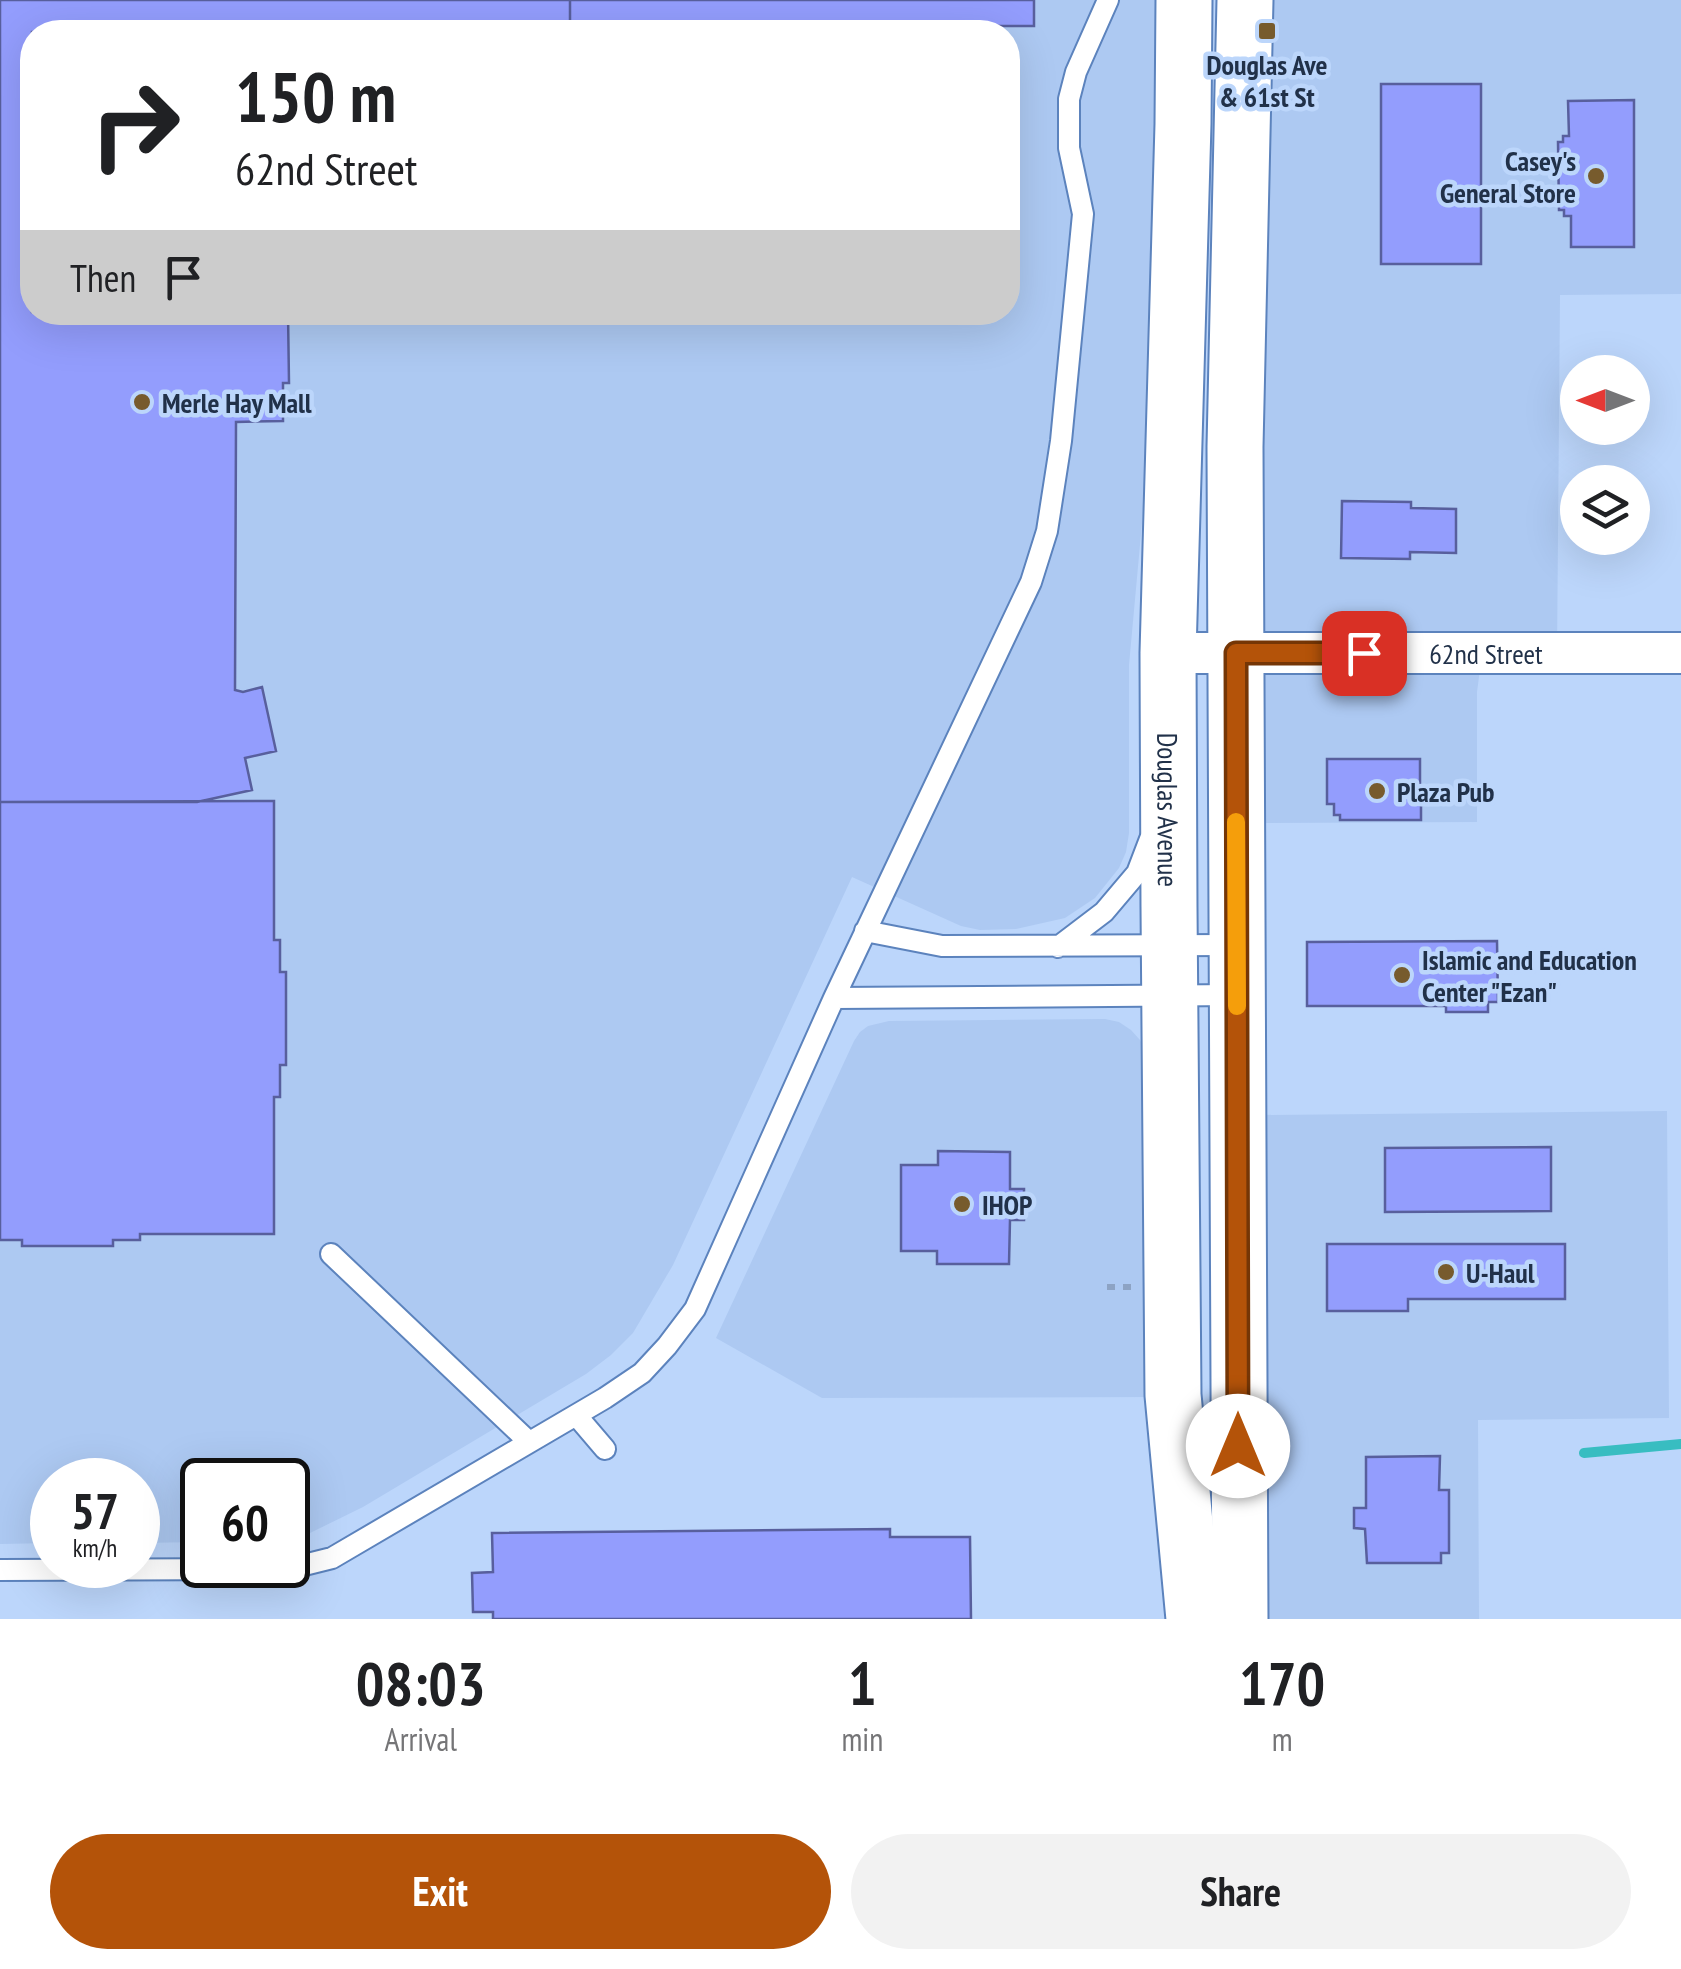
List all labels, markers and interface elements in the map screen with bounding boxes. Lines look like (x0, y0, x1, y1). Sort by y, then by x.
marker: Douglas Ave & 61st St (1256, 20, 1278, 42)
place label: Douglas Ave & 61st St (1207, 46, 1327, 115)
text: 150 m (235, 51, 396, 141)
icon: right (70, 60, 200, 190)
text: 62nd Street (235, 139, 417, 197)
place label: Casey's General Store (1440, 142, 1576, 211)
marker: Casey's General Store (1585, 165, 1607, 187)
icon: arrive (156, 250, 211, 305)
text: Then (70, 253, 136, 302)
north arrow (1560, 355, 1650, 445)
map controls (1560, 355, 1650, 555)
place label: Merle Hay Mall (162, 384, 312, 421)
marker: Merle Hay Mall (131, 391, 153, 413)
button: layers (1560, 465, 1650, 555)
pin (1322, 611, 1407, 696)
icon: arrive (1337, 626, 1392, 681)
street label: 62nd Street (1429, 635, 1543, 672)
street label: Douglas Avenue (1150, 733, 1187, 887)
place label: Plaza Pub (1397, 773, 1494, 810)
marker: Plaza Pub (1366, 780, 1388, 802)
place label: Islamic and Education Center "Ezan" (1422, 941, 1637, 1010)
marker: Islamic and Education Center "Ezan" (1391, 964, 1413, 986)
place label: IHOP (982, 1186, 1032, 1223)
marker: IHOP (951, 1193, 973, 1215)
place label: U-Haul (1466, 1254, 1535, 1291)
marker: U-Haul (1435, 1261, 1457, 1283)
position arrow (1186, 1394, 1290, 1498)
speed limit sign: 60 (180, 1458, 310, 1588)
text: 57 (71, 1478, 119, 1543)
text: km/h (73, 1532, 117, 1564)
text: 08:03 (356, 1644, 486, 1722)
text: 1 (848, 1644, 877, 1722)
text: 170 (1239, 1644, 1325, 1722)
text: Arrival (385, 1718, 457, 1760)
text: min (841, 1718, 883, 1760)
text: m (1272, 1718, 1293, 1760)
button: Exit (50, 1834, 831, 1949)
button: Share (851, 1834, 1631, 1949)

